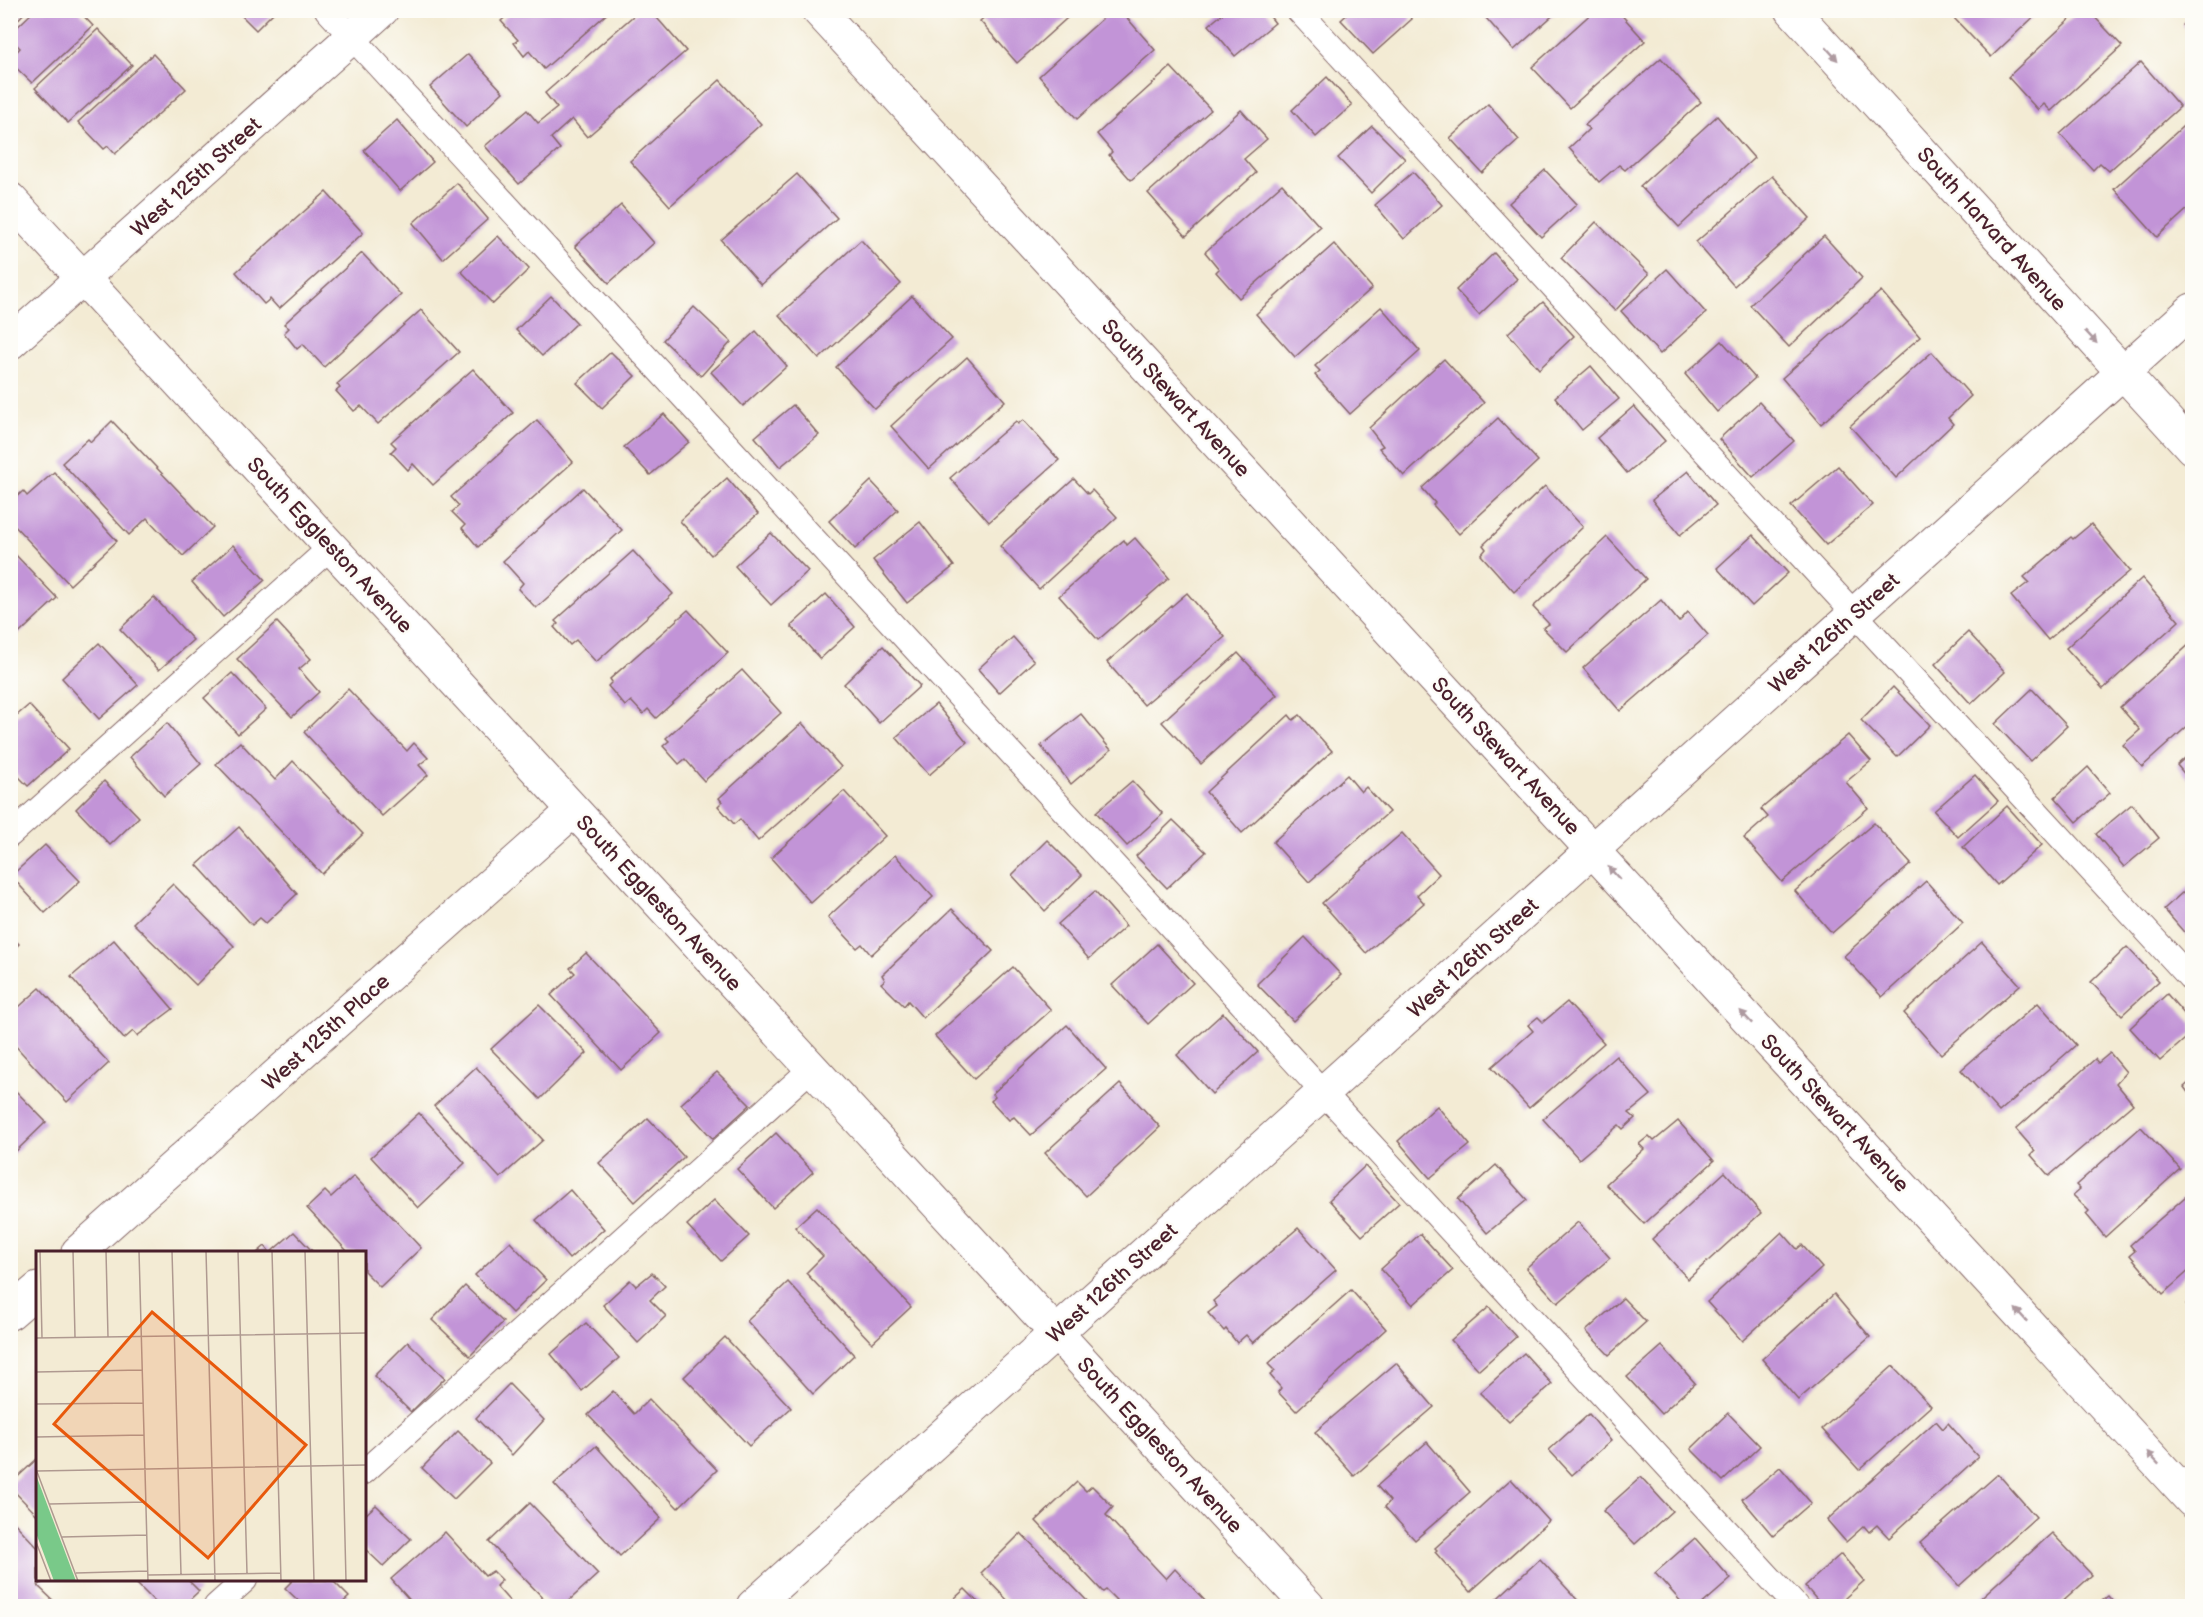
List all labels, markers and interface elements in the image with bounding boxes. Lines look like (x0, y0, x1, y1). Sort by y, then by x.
one-way arrow (1825, 46, 1839, 61)
street label: West 125th Street (126, 112, 267, 242)
street label: South Harvard Avenue (1911, 142, 2072, 316)
street label: South Stewart Avenue (1096, 314, 1255, 482)
one-way arrow (2084, 329, 2097, 344)
street label: South Eggleston Avenue (242, 452, 418, 638)
street label: West 126th Street (1764, 568, 1905, 699)
street label: South Stewart Avenue (1426, 672, 1585, 840)
street label: South Eggleston Avenue (571, 810, 747, 996)
one-way arrow (1607, 866, 1621, 881)
street label: West 126th Street (1403, 893, 1544, 1024)
street label: West 125th Place (258, 969, 395, 1096)
one-way arrow (1740, 1010, 1753, 1025)
street label: South Stewart Avenue (1755, 1029, 1914, 1197)
street label: West 126th Street (1042, 1218, 1183, 1349)
inset map (36, 1251, 366, 1581)
one-way arrow (2014, 1307, 2028, 1322)
street label: South Eggleston Avenue (1072, 1352, 1248, 1538)
one-way arrow (2147, 1451, 2160, 1466)

